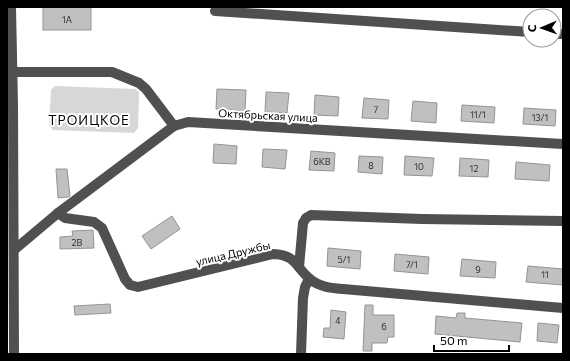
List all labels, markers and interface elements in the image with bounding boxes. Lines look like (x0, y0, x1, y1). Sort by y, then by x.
north arrow (522, 8, 562, 48)
house number: 1А (62, 14, 72, 25)
text: С (525, 24, 538, 32)
house number: 7 (374, 104, 379, 115)
street label: Октябрьская улица (218, 106, 318, 124)
house number: 11/1 (470, 109, 486, 120)
district label: ТРОИЦКОЕ (48, 112, 130, 128)
house number: 13/1 (532, 112, 548, 123)
house number: 6КВ (313, 156, 331, 167)
house number: 8 (368, 160, 374, 171)
house number: 10 (414, 161, 424, 172)
house number: 12 (470, 163, 478, 174)
house number: 2В (72, 237, 83, 248)
street label: улица Дружбы (194, 238, 272, 268)
house number: 5/1 (338, 254, 350, 265)
house number: 7/1 (406, 259, 418, 270)
house number: 9 (475, 264, 481, 275)
house number: 11 (541, 269, 549, 280)
house number: 4 (335, 315, 341, 326)
house number: 6 (381, 321, 387, 332)
scale bar (434, 327, 509, 353)
text: 50 m (440, 333, 468, 347)

